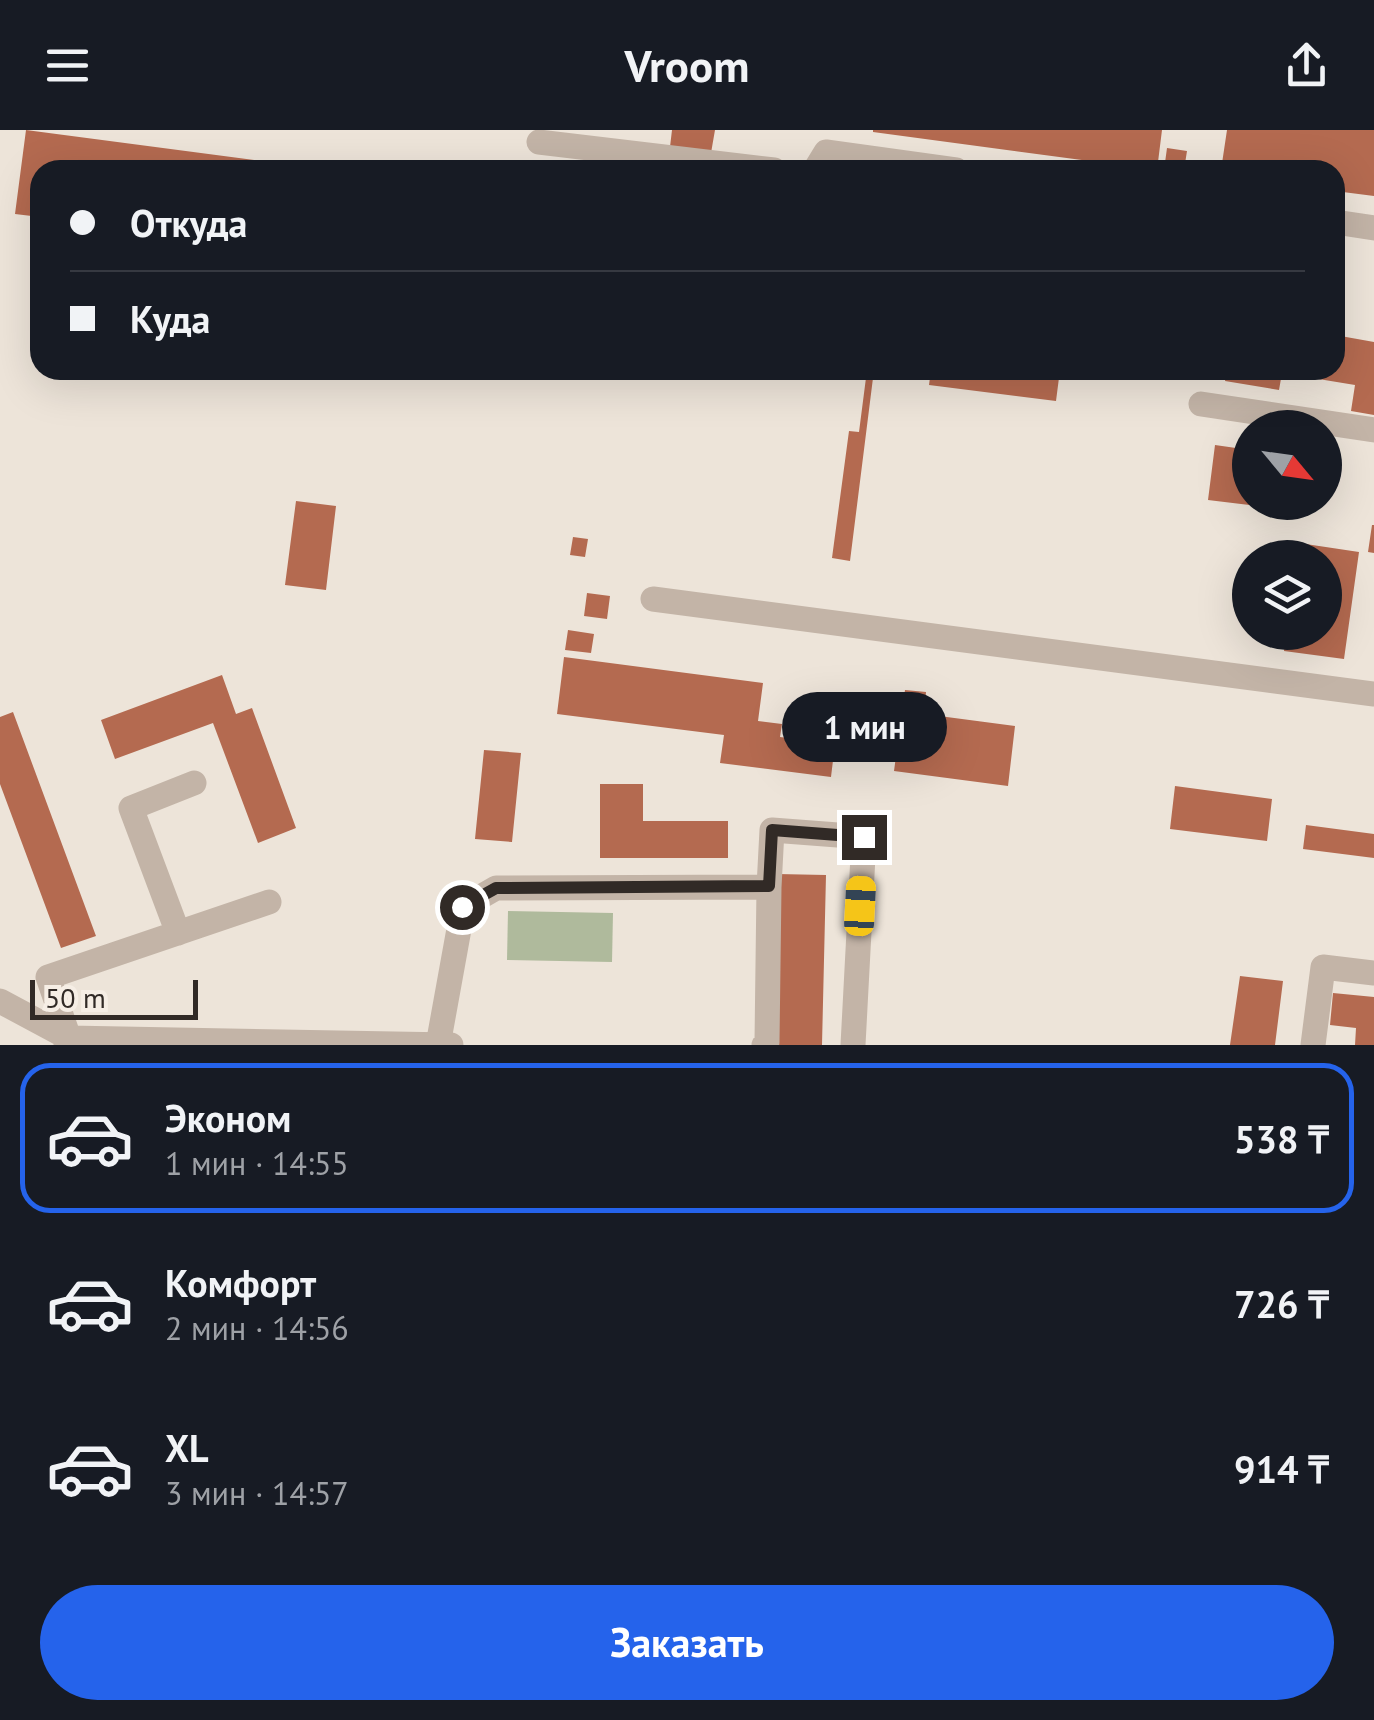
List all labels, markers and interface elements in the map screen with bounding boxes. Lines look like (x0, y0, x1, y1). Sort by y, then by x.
text: Vroom (625, 36, 749, 94)
icon: menu (40, 38, 95, 93)
icon: share (1279, 38, 1334, 93)
text: Откуда (130, 198, 247, 247)
text: Куда (130, 294, 210, 343)
north arrow (1232, 410, 1342, 520)
map controls (1232, 410, 1342, 650)
button: layers (1232, 540, 1342, 650)
callout: 1 мин (782, 692, 946, 762)
text: 1 мин (823, 706, 906, 748)
route end (842, 815, 887, 860)
car (843, 875, 877, 937)
route start (440, 885, 485, 930)
scale bar (30, 975, 198, 1020)
text: 50 m (45, 979, 106, 1016)
icon: car (45, 1093, 135, 1183)
text: Эконом (165, 1093, 291, 1142)
text: 538 ₸ (1234, 1114, 1329, 1163)
text: 1 мин · 14:55 (165, 1142, 349, 1184)
icon: car (45, 1258, 135, 1348)
text: Комфорт (165, 1258, 316, 1307)
text: 726 ₸ (1234, 1279, 1329, 1328)
text: 2 мин · 14:56 (165, 1307, 349, 1349)
icon: car (45, 1423, 135, 1513)
text: XL (165, 1423, 209, 1472)
text: 914 ₸ (1234, 1444, 1329, 1493)
text: 3 мин · 14:57 (165, 1472, 349, 1514)
button: Заказать (40, 1585, 1334, 1700)

